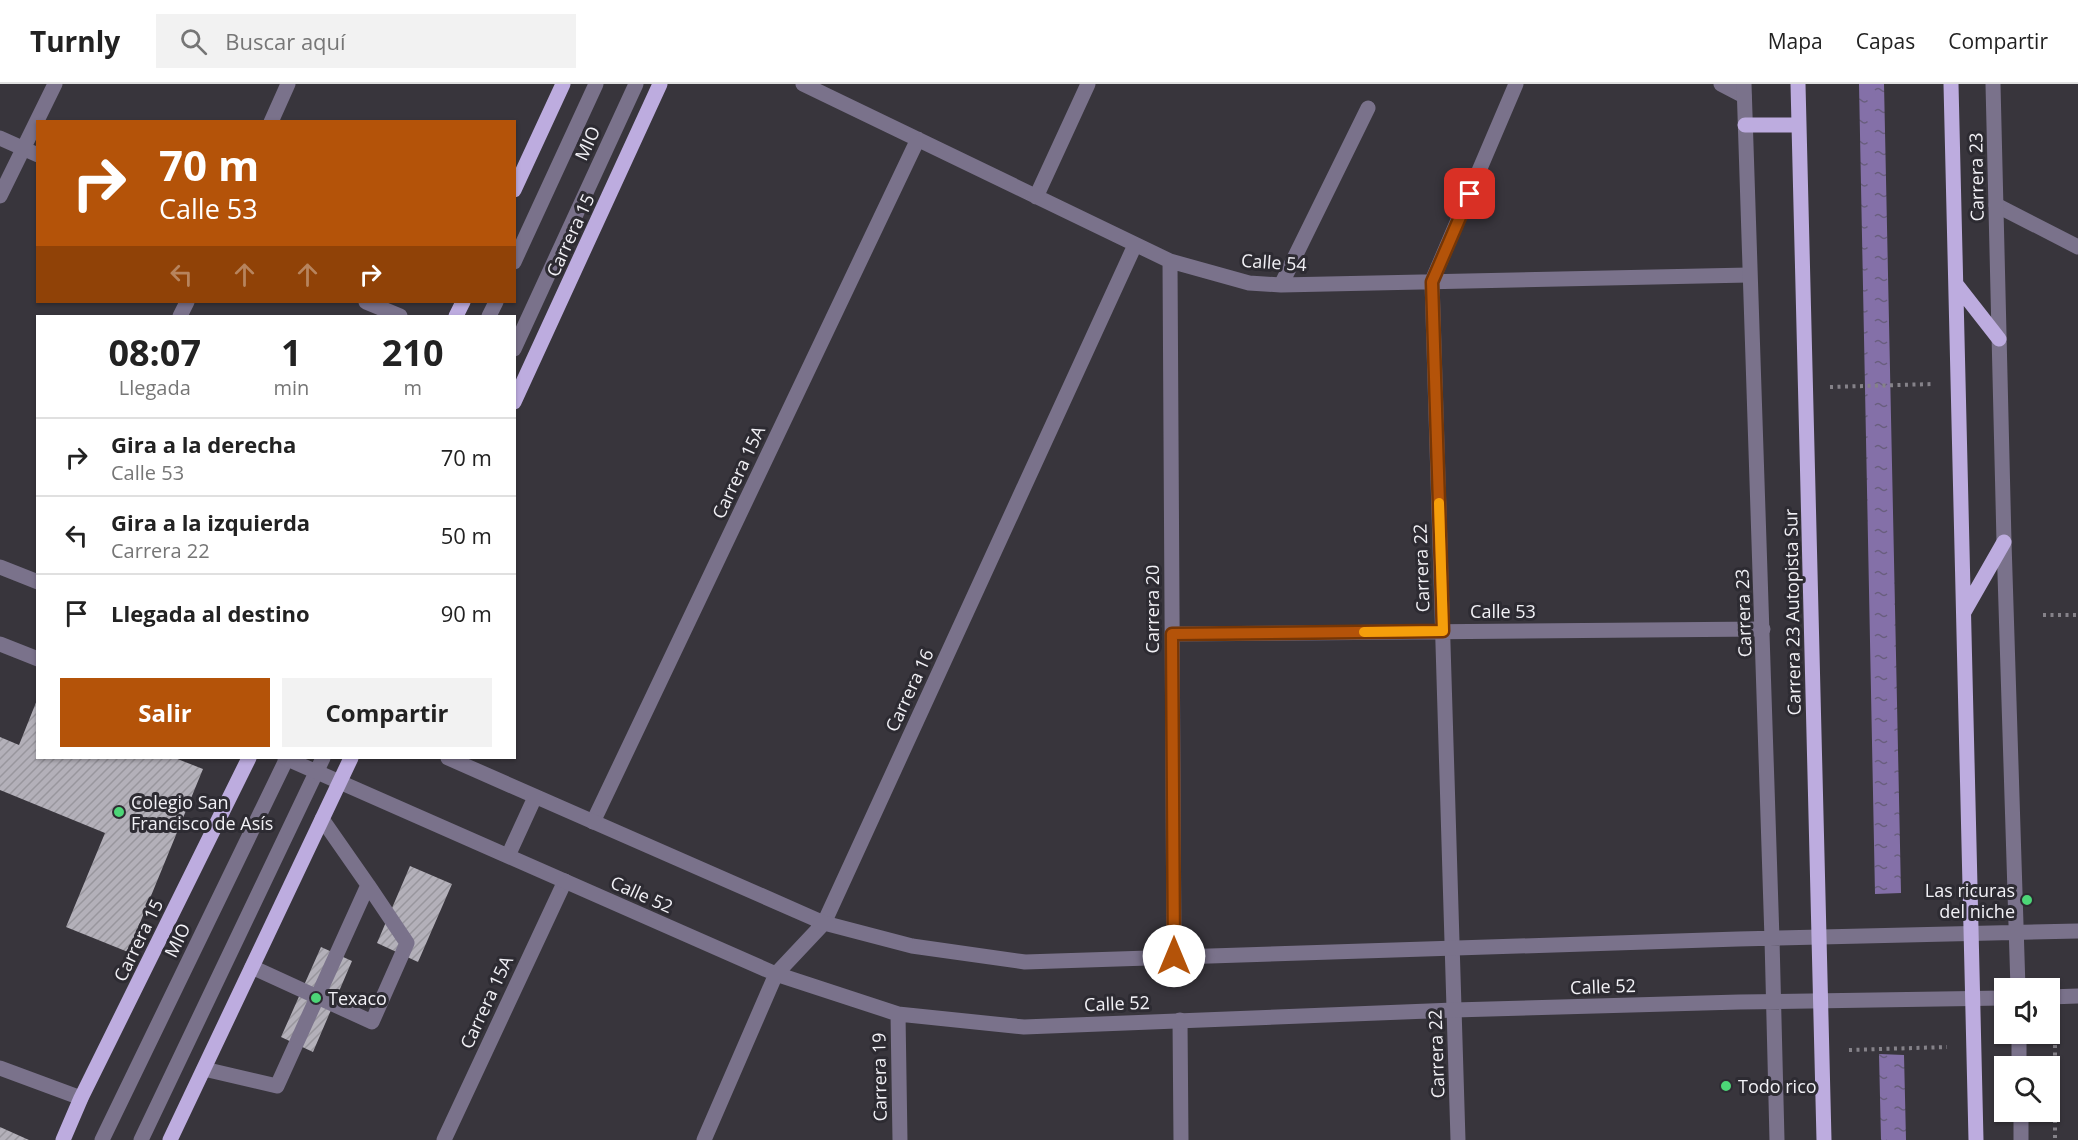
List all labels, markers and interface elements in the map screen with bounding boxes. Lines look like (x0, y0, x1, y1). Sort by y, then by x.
search box (156, 14, 576, 68)
text: Turnly (30, 22, 120, 60)
icon: search (177, 25, 210, 58)
text: Buscar aquí (225, 26, 346, 56)
text: Mapa (1768, 27, 1823, 55)
text: Capas (1856, 27, 1915, 55)
text: Compartir (1948, 27, 2048, 55)
street label: MIO (569, 122, 605, 164)
street label: Carrera 23 (1963, 132, 1989, 222)
text: 70 m (159, 136, 259, 193)
icon: right (60, 144, 138, 222)
pin (1444, 168, 1495, 219)
icon: arrive (1453, 177, 1486, 210)
text: Calle 53 (159, 190, 258, 227)
street label: Carrera 15 (540, 190, 600, 280)
street label: Calle 54 (1240, 248, 1308, 276)
icon: left (165, 258, 198, 291)
icon: ahead (228, 258, 261, 291)
icon: ahead (291, 258, 324, 291)
icon: right (354, 258, 387, 291)
text: 08:07 (108, 328, 201, 377)
text: 1 (281, 328, 302, 377)
text: 210 (382, 328, 444, 377)
text: Llegada (119, 374, 191, 401)
text: min (273, 374, 309, 401)
text: m (403, 374, 422, 401)
street label: Carrera 15A (706, 421, 770, 522)
text: Gira a la derecha (111, 429, 296, 459)
icon: right (60, 441, 93, 474)
text: 70 m (441, 442, 492, 472)
text: Calle 53 (111, 459, 184, 486)
text: Gira a la izquierda (111, 507, 310, 537)
street label: Carrera 23 Autopista Sur (1778, 508, 1806, 716)
icon: left (60, 519, 93, 552)
text: 50 m (441, 520, 492, 550)
street label: Carrera 22 (1407, 523, 1435, 613)
text: Carrera 22 (111, 537, 210, 564)
street label: Carrera 20 (1140, 565, 1164, 653)
street label: Carrera 23 (1729, 568, 1757, 658)
icon: arrive (60, 597, 93, 630)
text: Llegada al destino (111, 598, 310, 628)
text: 90 m (441, 598, 492, 628)
street label: Calle 53 (1470, 599, 1536, 623)
street label: Carrera 16 (879, 645, 939, 735)
button: Salir (60, 678, 270, 747)
button: Compartir (282, 678, 492, 747)
place label: Colegio San Francisco de Asís (131, 790, 273, 835)
marker: Colegio San Francisco de Asís (112, 805, 126, 819)
street label: Calle 52 (607, 870, 677, 918)
place label: Las ricuras del niche (1925, 878, 2015, 923)
marker: Las ricuras del niche (2020, 893, 2034, 907)
street label: Carrera 15 (108, 895, 168, 985)
street label: MIO (158, 919, 196, 961)
position arrow (1142, 924, 1206, 988)
street label: Carrera 15A (454, 951, 518, 1052)
street label: Calle 52 (1570, 973, 1636, 999)
map controls (1994, 978, 2060, 1122)
button: sound (1994, 978, 2060, 1044)
place label: Texaco (328, 986, 387, 1010)
street label: Calle 52 (1084, 990, 1150, 1016)
marker: Texaco (309, 991, 323, 1005)
street label: Carrera 22 (1422, 1009, 1450, 1099)
street label: Carrera 19 (866, 1032, 892, 1122)
button: search (1994, 1056, 2060, 1122)
place label: Todo rico (1738, 1074, 1817, 1098)
marker: Todo rico (1719, 1079, 1733, 1093)

